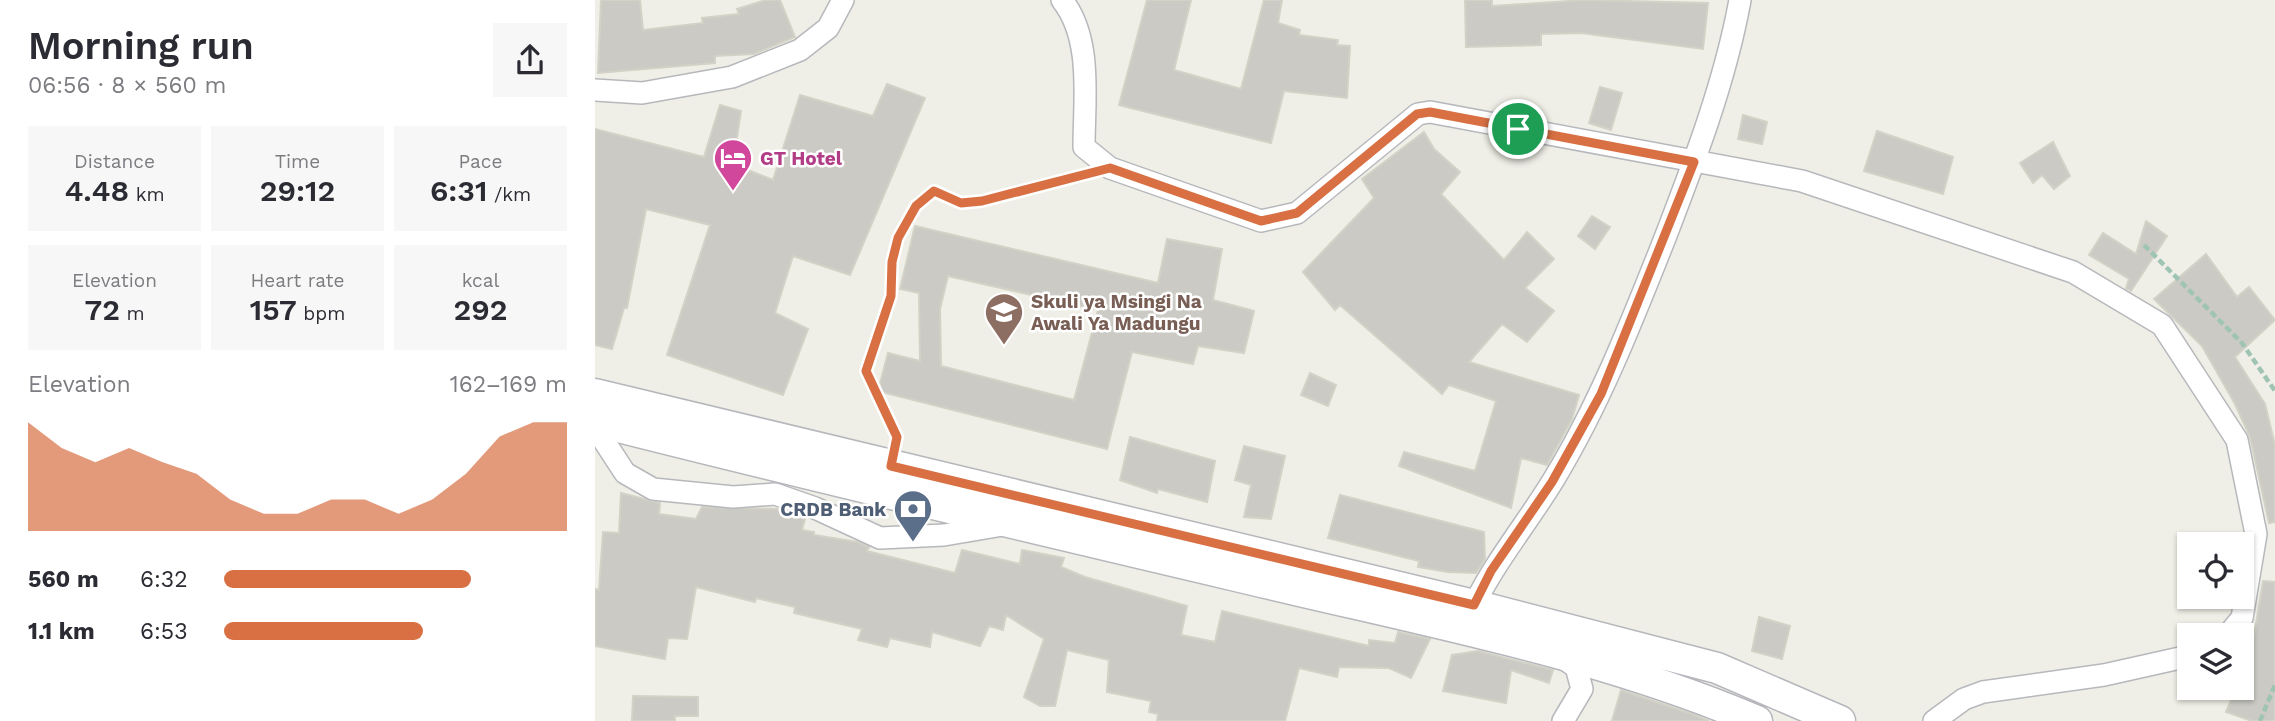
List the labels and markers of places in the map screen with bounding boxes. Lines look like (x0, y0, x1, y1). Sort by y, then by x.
pin (1488, 99, 1548, 159)
hotel icon: GT Hotel (712, 137, 754, 192)
place label: GT Hotel (760, 147, 843, 170)
place label: Skuli ya Msingi Na Awali Ya Madungu (1031, 290, 1202, 335)
school or university icon: Skuli ya Msingi Na Awali Ya Madungu (983, 291, 1025, 346)
bank icon: CRDB Bank (892, 488, 934, 543)
place label: CRDB Bank (780, 498, 886, 521)

